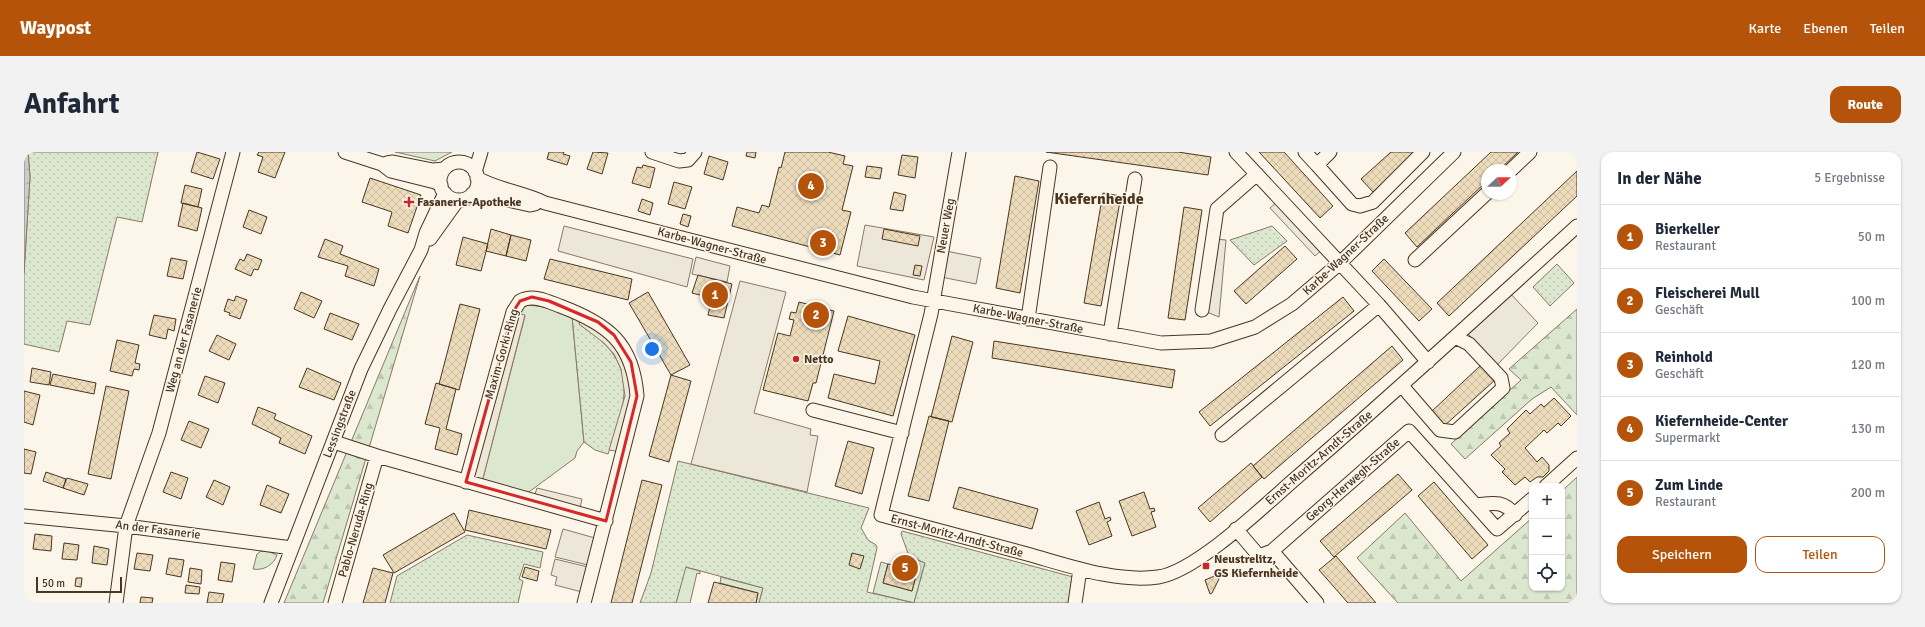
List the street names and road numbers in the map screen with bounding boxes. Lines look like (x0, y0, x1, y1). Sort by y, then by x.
street label: Neuer Weg (934, 197, 958, 255)
street label: Karbe-Wagner-Straße (1300, 211, 1392, 299)
street label: Karbe-Wagner-Straße (656, 224, 768, 268)
street label: Weg an der Fasanerie (163, 285, 205, 395)
street label: Karbe-Wagner-Straße (971, 301, 1085, 337)
street label: Maxim-Gorki-Ring (482, 307, 522, 401)
street label: Lessingstraße (320, 388, 360, 460)
street label: Ernst-Moritz-Arndt-Straße (1262, 407, 1376, 509)
street label: Georg-Herwegh-Straße (1303, 435, 1403, 525)
street label: Pablo-Neruda-Ring (335, 481, 377, 579)
street label: Ernst-Moritz-Arndt-Straße (889, 511, 1025, 561)
street label: An der Fasanerie (115, 517, 201, 543)

